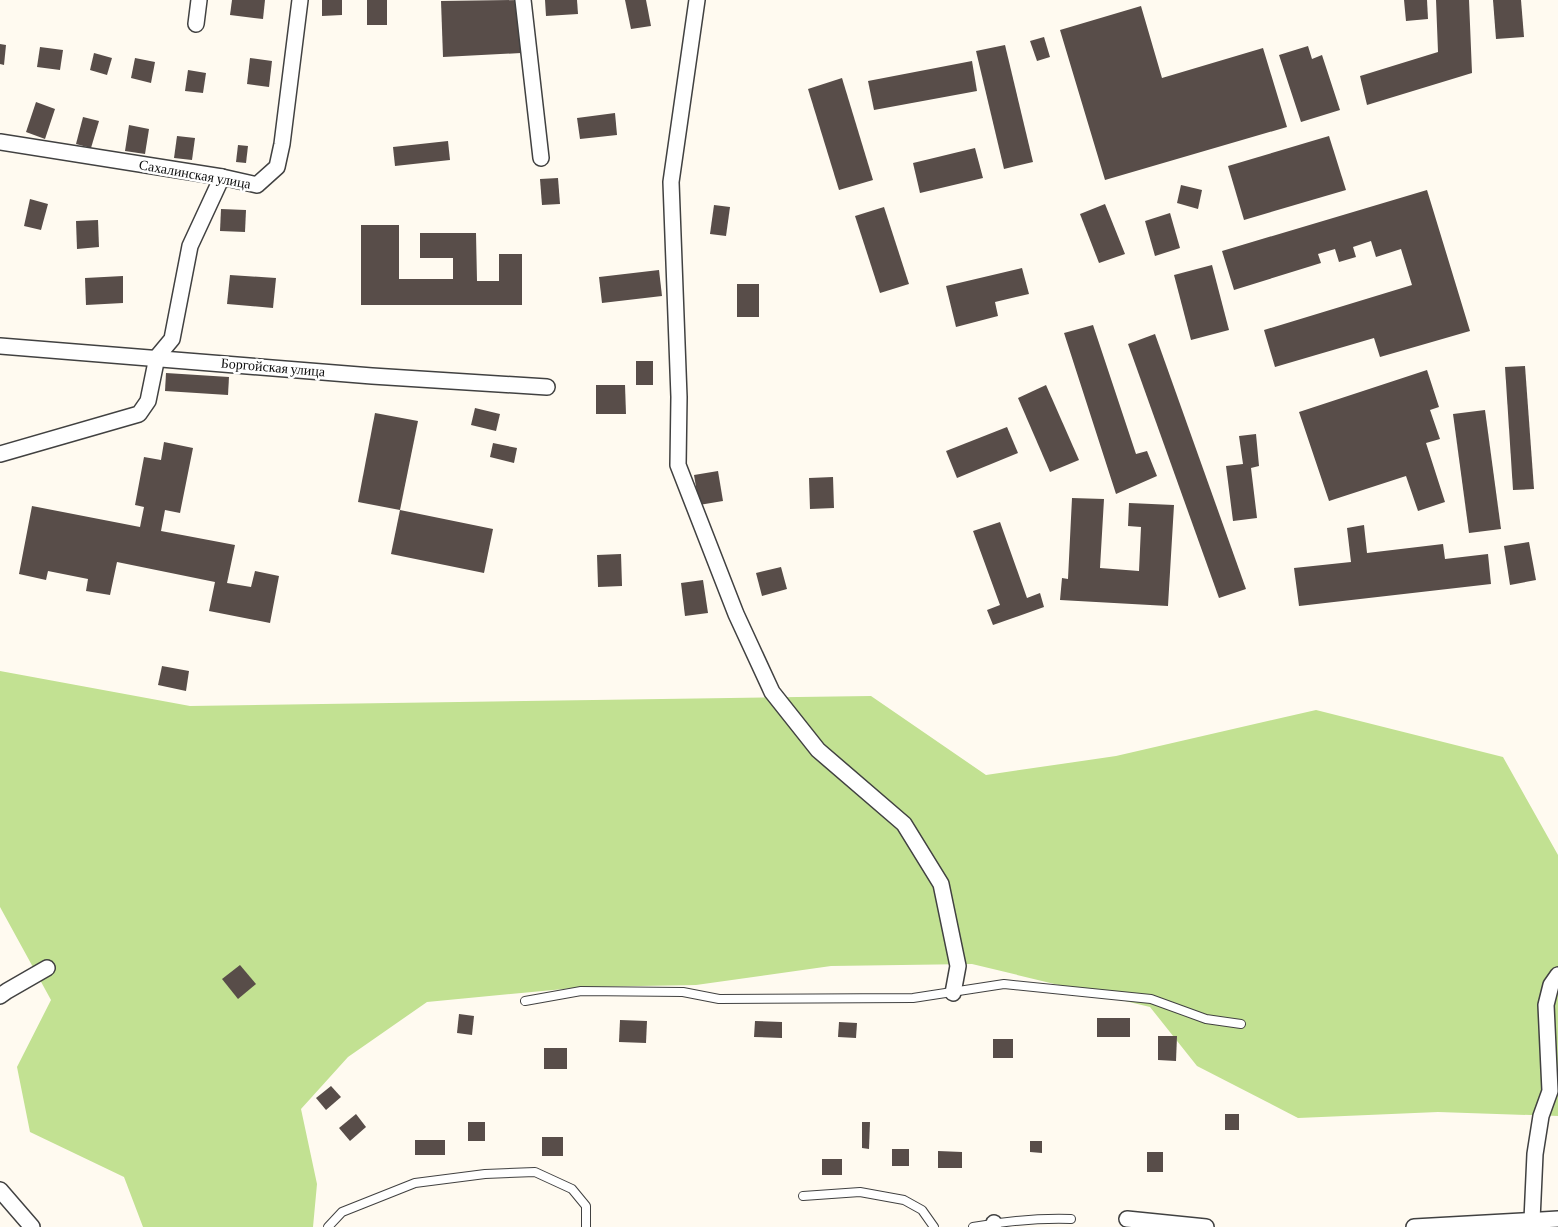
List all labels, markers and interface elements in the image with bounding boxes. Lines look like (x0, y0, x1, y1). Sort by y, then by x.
street label: Сахалинская улица (138, 156, 253, 192)
street label: Боргойская улица (220, 354, 327, 380)

